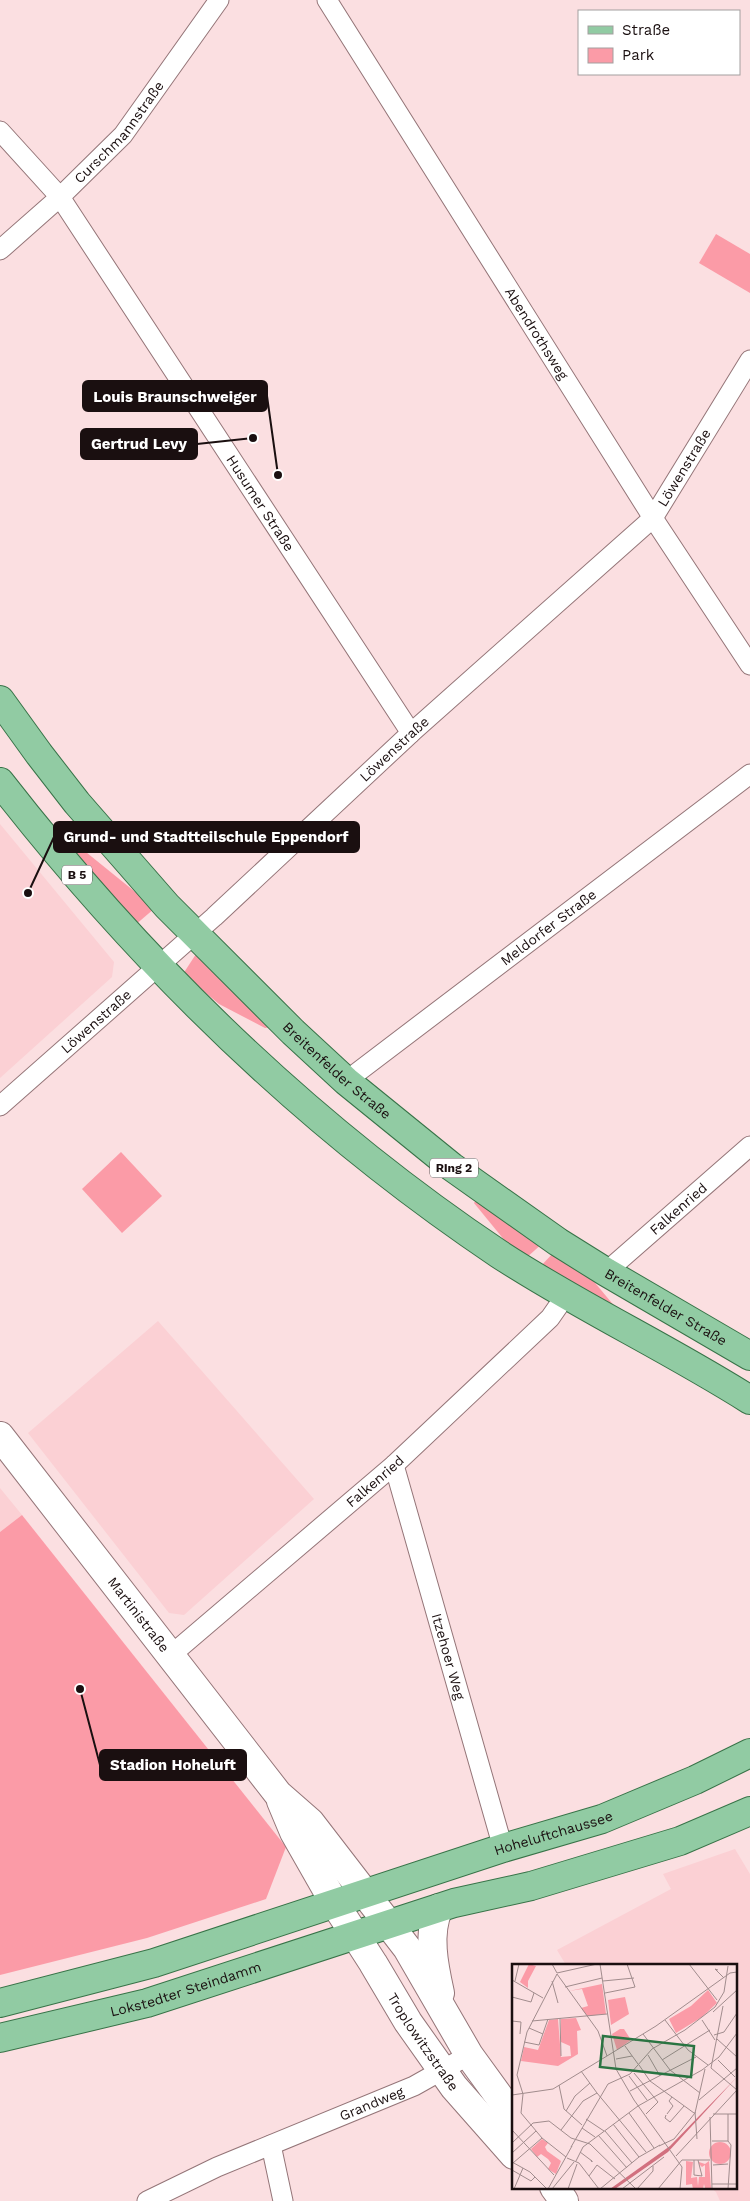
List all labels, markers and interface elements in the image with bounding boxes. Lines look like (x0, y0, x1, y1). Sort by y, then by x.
legend (578, 10, 740, 75)
text: Straße (622, 21, 670, 39)
text: Park (622, 46, 655, 64)
street label: Curschmannstraße (71, 78, 167, 186)
street label: Abendrothsweg (502, 284, 572, 383)
callout: Louis Braunschweiger (83, 381, 267, 411)
text: Louis Braunschweiger (93, 388, 257, 406)
street label: Löwenstraße (654, 426, 714, 509)
callout: Gertrud Levy (81, 429, 197, 459)
text: Gertrud Levy (91, 435, 188, 453)
street label: Husumer Straße (223, 452, 298, 554)
street label: Löwenstraße (357, 713, 432, 785)
callout: Grund- und Stadtteilschule Eppendorf (54, 822, 359, 852)
text: Grund- und Stadtteilschule Eppendorf (63, 828, 349, 846)
road number: B 5 (62, 866, 92, 884)
street label: Meldorfer Straße (497, 886, 599, 969)
street label: Löwenstraße (58, 986, 134, 1056)
street label: Breitenfelder Straße (280, 1019, 394, 1122)
road number: Ring 2 (430, 1158, 478, 1178)
street label: Falkenried (646, 1179, 710, 1238)
street label: Breitenfelder Straße (602, 1265, 730, 1349)
street label: Falkenried (343, 1452, 407, 1510)
street label: Martinistraße (105, 1574, 173, 1655)
street label: Itzehoer Weg (429, 1611, 468, 1702)
callout: Stadion Hoheluft (100, 1750, 246, 1780)
text: Stadion Hoheluft (110, 1756, 236, 1774)
street label: Hoheluftchaussee (492, 1807, 615, 1858)
street label: Lokstedter Steindamm (108, 1958, 263, 2020)
inset map (512, 1964, 738, 2188)
street label: Troplowitzstraße (384, 1990, 462, 2094)
street label: Grandweg (337, 2083, 407, 2124)

